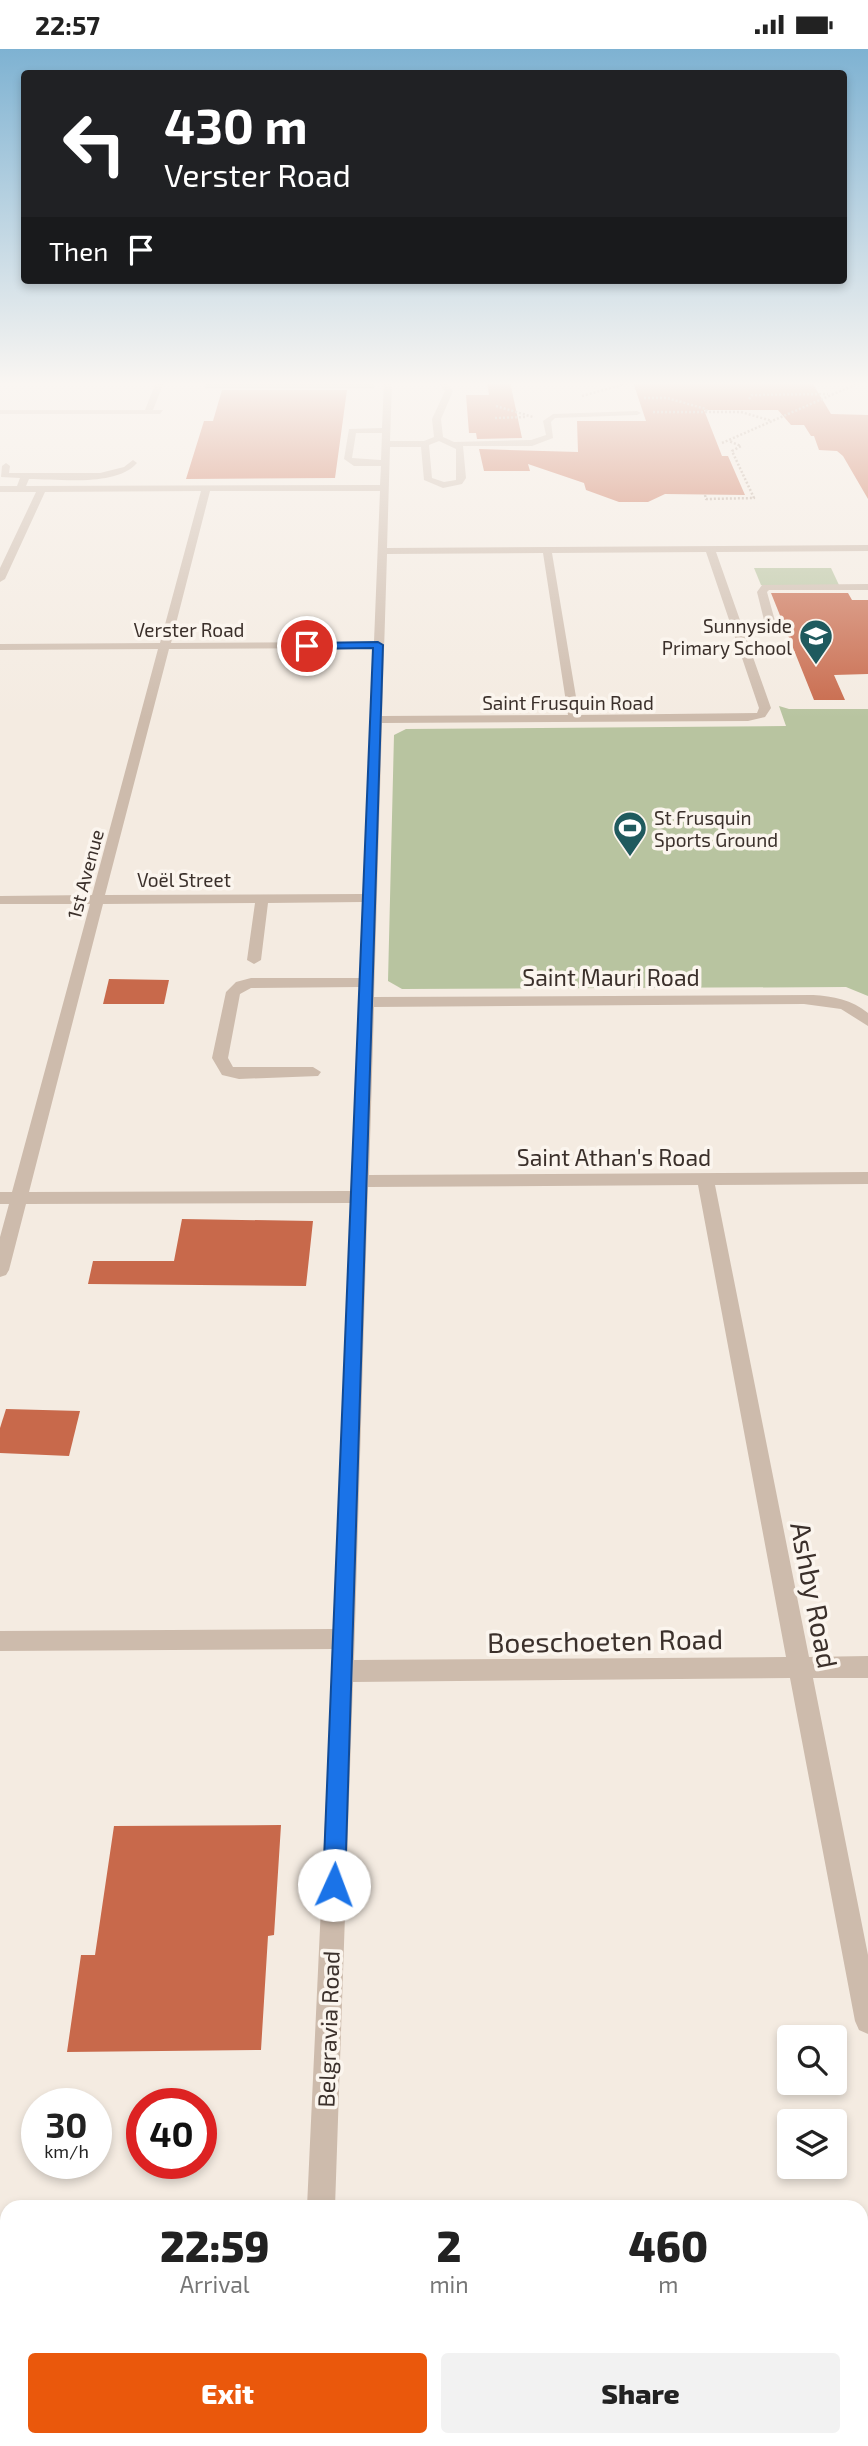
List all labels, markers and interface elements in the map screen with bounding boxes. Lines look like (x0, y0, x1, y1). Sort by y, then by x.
text: 22:57 (35, 9, 100, 40)
text: 430 m (164, 95, 308, 154)
icon: left (49, 98, 140, 189)
text: Verster Road (164, 155, 351, 193)
icon: arrive (122, 231, 160, 269)
text: Then (49, 235, 108, 266)
place label: Sunnyside Primary School (662, 614, 792, 659)
pin (277, 616, 337, 676)
school or university icon: Sunnyside Primary School (797, 617, 835, 666)
street label: Verster Road (134, 618, 244, 641)
icon: arrive (288, 627, 326, 665)
street label: Saint Frusquin Road (482, 691, 654, 714)
place label: St Frusquin Sports Ground (654, 806, 778, 851)
sports icon: St Frusquin Sports Ground (611, 809, 649, 858)
street label: 1st Avenue (62, 827, 108, 921)
street label: Voël Street (137, 868, 231, 891)
street label: Saint Mauri Road (522, 963, 700, 991)
street label: Saint Athan's Road (517, 1143, 711, 1171)
street label: Ashby Road (784, 1519, 846, 1671)
street label: Boeschoeten Road (487, 1621, 723, 1659)
position arrow (297, 1848, 371, 1922)
street label: Belgravia Road (311, 1950, 345, 2108)
map controls (777, 2025, 847, 2179)
button: search (777, 2025, 847, 2095)
speed limit sign: 40 (126, 2088, 217, 2179)
text: 30 (46, 2103, 87, 2145)
button: layers (777, 2109, 847, 2179)
text: km/h (44, 2140, 89, 2162)
text: 22:59 (160, 2220, 270, 2270)
text: 2 (437, 2220, 461, 2270)
text: 460 (629, 2220, 708, 2270)
text: Arrival (180, 2270, 250, 2298)
text: min (429, 2270, 469, 2298)
text: m (658, 2270, 678, 2298)
button: Exit (28, 2353, 427, 2433)
button: Share (441, 2353, 840, 2433)

